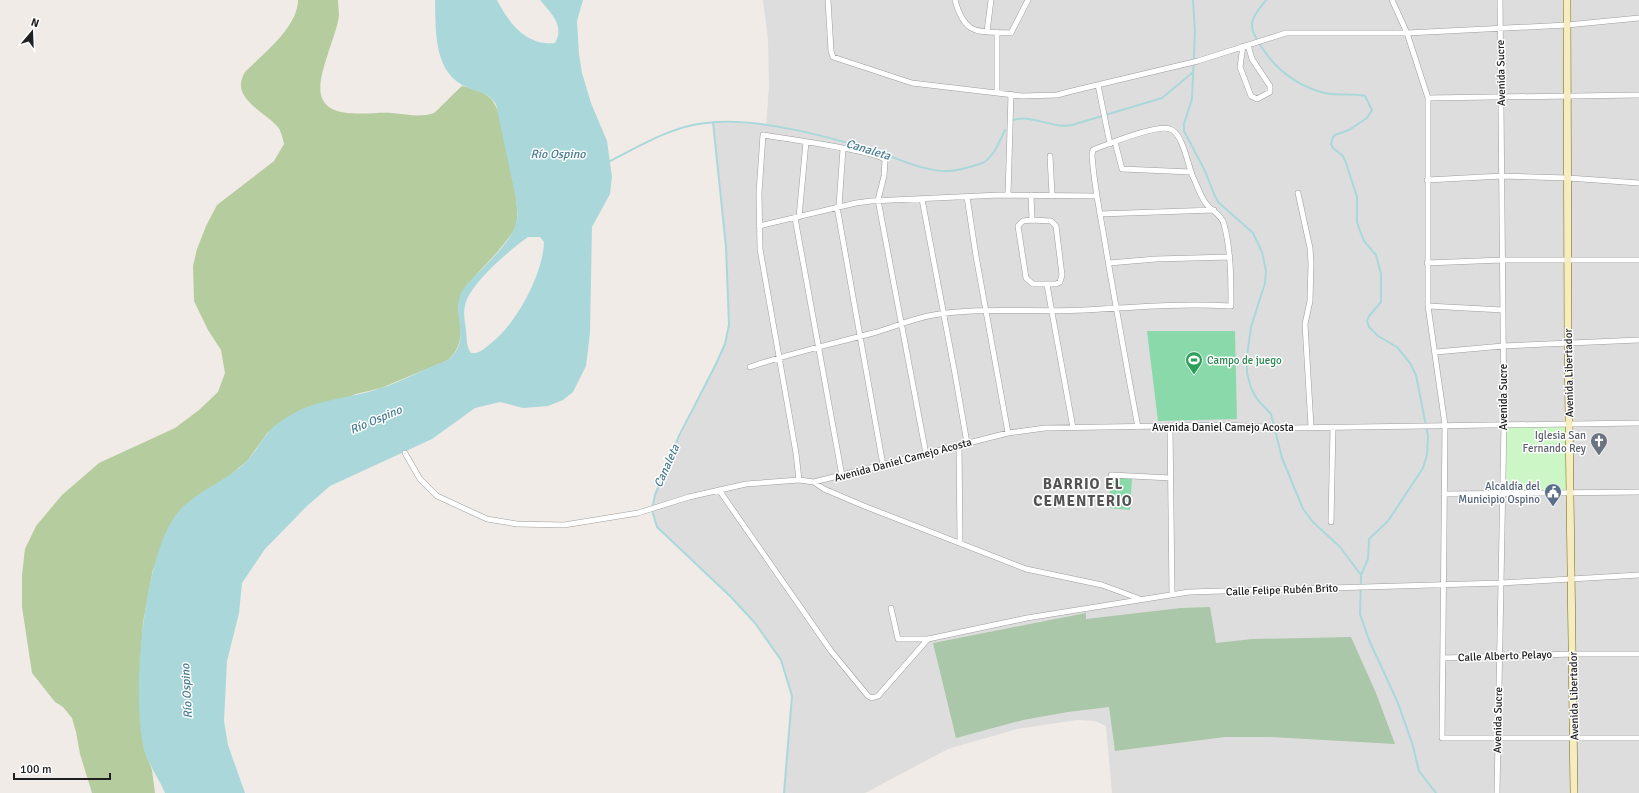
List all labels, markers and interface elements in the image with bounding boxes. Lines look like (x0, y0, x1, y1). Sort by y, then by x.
north arrow (12, 12, 52, 52)
text: N (29, 16, 41, 30)
street label: Avenida Sucre (1494, 40, 1508, 106)
water label: Canaleta (844, 136, 893, 164)
water label: Río Ospino (531, 147, 586, 162)
street label: Avenida Libertador (1562, 328, 1576, 418)
sports icon: Campo de juego (1184, 350, 1204, 375)
place label: Campo de juego (1207, 354, 1282, 367)
street label: Avenida Sucre (1497, 364, 1510, 430)
water label: Río Ospino (348, 402, 405, 438)
street label: Avenida Daniel Camejo Acosta (1152, 421, 1294, 434)
place label: Iglesia San Fernando Rey (1523, 429, 1587, 455)
church icon: Iglesia San Fernando Rey (1589, 431, 1609, 456)
street label: Avenida Daniel Camejo Acosta (833, 435, 974, 485)
water label: Canaleta (651, 441, 683, 490)
district label: BARRIO EL CEMENTERIO (1033, 475, 1133, 510)
place label: Alcaldía del Municipio Ospino (1458, 480, 1540, 506)
public building icon: Alcaldía del Municipio Ospino (1543, 482, 1563, 507)
street label: Calle Felipe Rubén Brito (1226, 582, 1339, 598)
street label: Calle Alberto Pelayo (1458, 648, 1553, 664)
street label: Avenida Libertador (1567, 651, 1581, 741)
water label: Río Ospino (178, 662, 196, 719)
street label: Avenida Sucre (1491, 687, 1505, 753)
scale bar (14, 755, 110, 781)
text: 100 m (20, 762, 52, 777)

